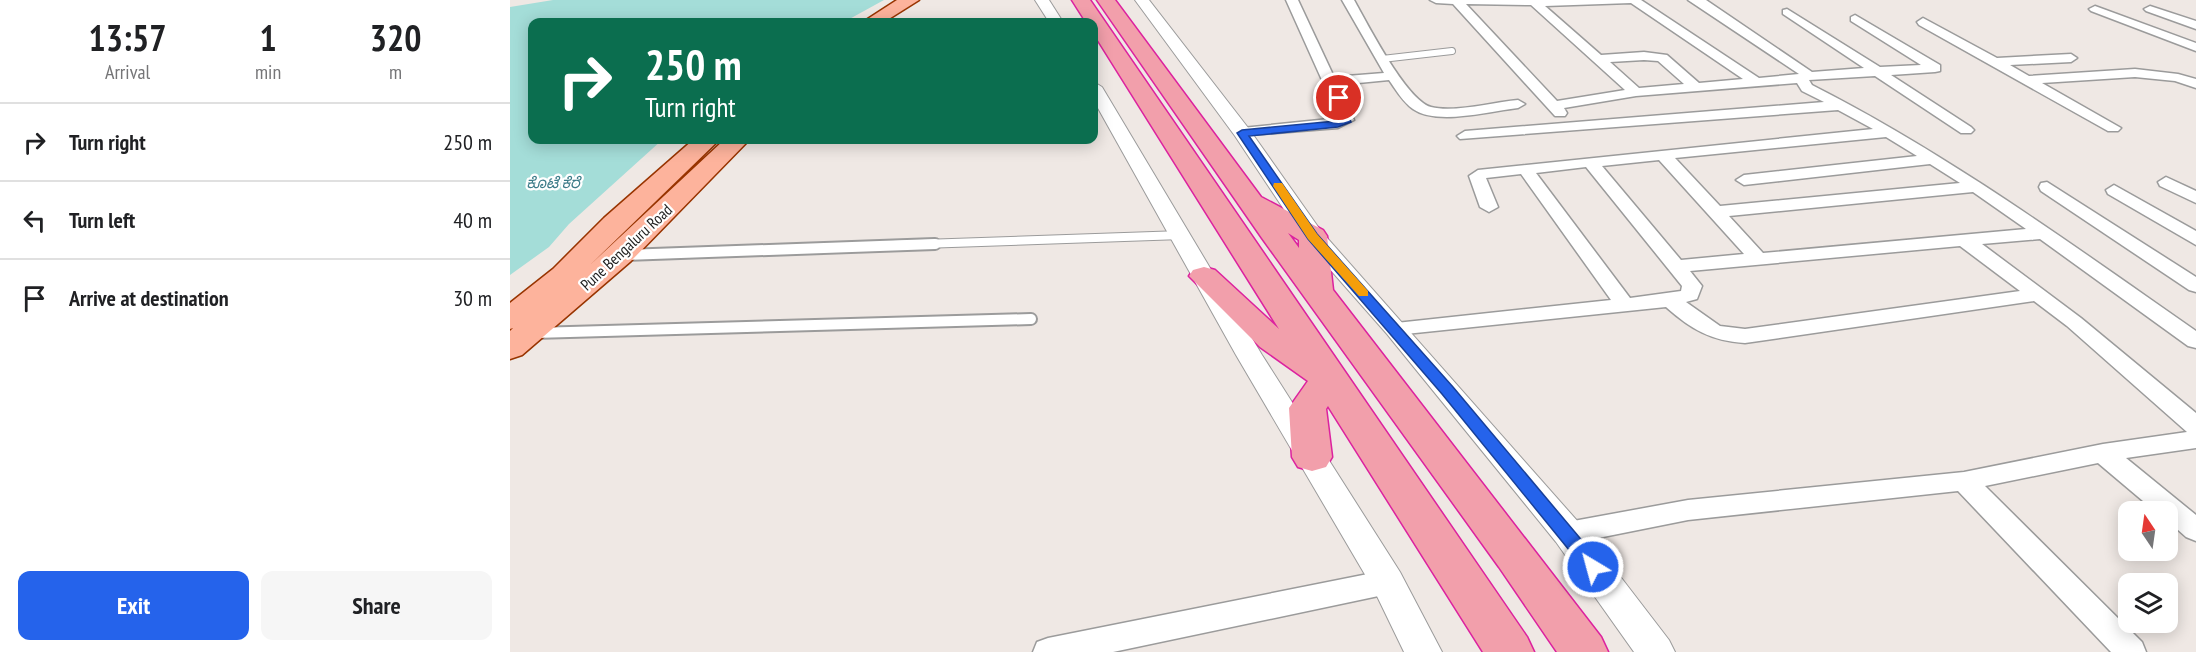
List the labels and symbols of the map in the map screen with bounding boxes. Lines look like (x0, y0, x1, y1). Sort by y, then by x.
pin (1313, 72, 1364, 123)
water label: ಕೊಟೆ ಕೆರೆ (526, 173, 582, 192)
street label: Pune Bengaluru Road (576, 199, 676, 295)
north arrow (2118, 501, 2178, 561)
position arrow (1561, 535, 1625, 599)

